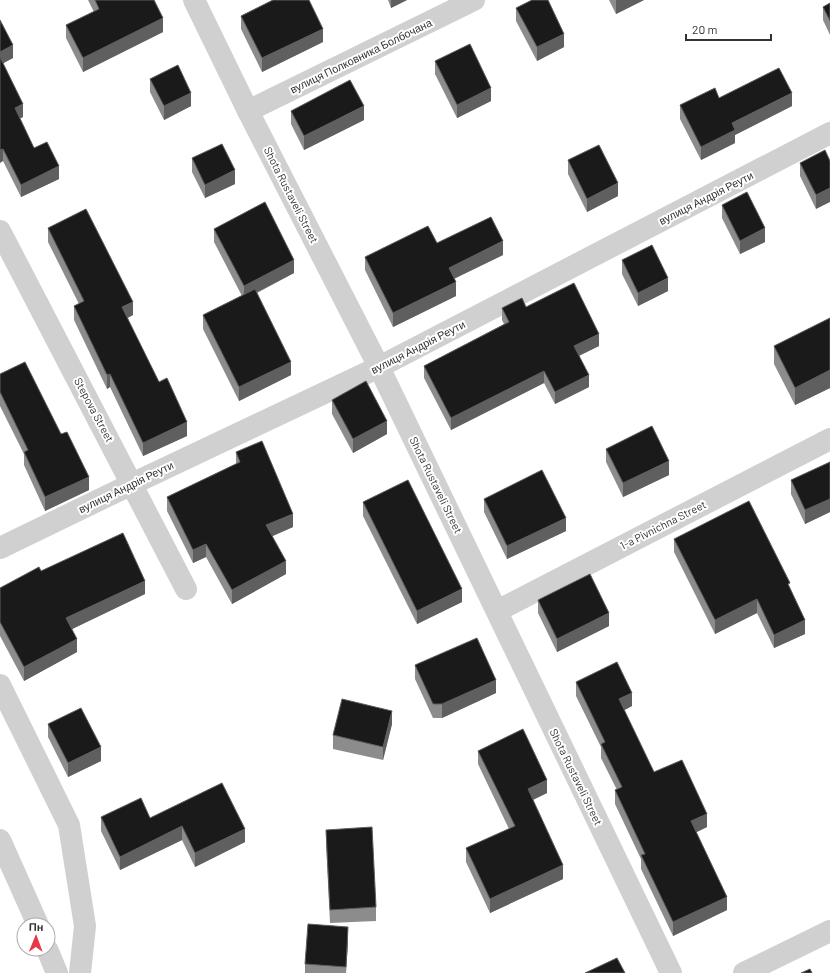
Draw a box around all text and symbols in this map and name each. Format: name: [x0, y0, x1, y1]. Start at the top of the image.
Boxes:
street label: вулиця Полковника Болбочана: [288, 15, 435, 96]
scale bar: [686, 16, 771, 42]
text: 20 m: [692, 22, 718, 36]
street label: Shota Rustaveli Street: [262, 145, 321, 245]
street label: вулиця Андрія Реути: [657, 168, 755, 227]
street label: вулиця Андрія Реути: [369, 317, 467, 376]
street label: Stepova Street: [72, 375, 117, 444]
street label: Shota Rustaveli Street: [407, 434, 466, 535]
street label: вулиця Андрія Реути: [76, 458, 175, 515]
street label: 1-a Pivnichna Street: [618, 497, 708, 552]
street label: Shota Rustaveli Street: [547, 726, 606, 827]
north arrow: [16, 917, 56, 957]
text: Пн: [29, 920, 44, 933]

